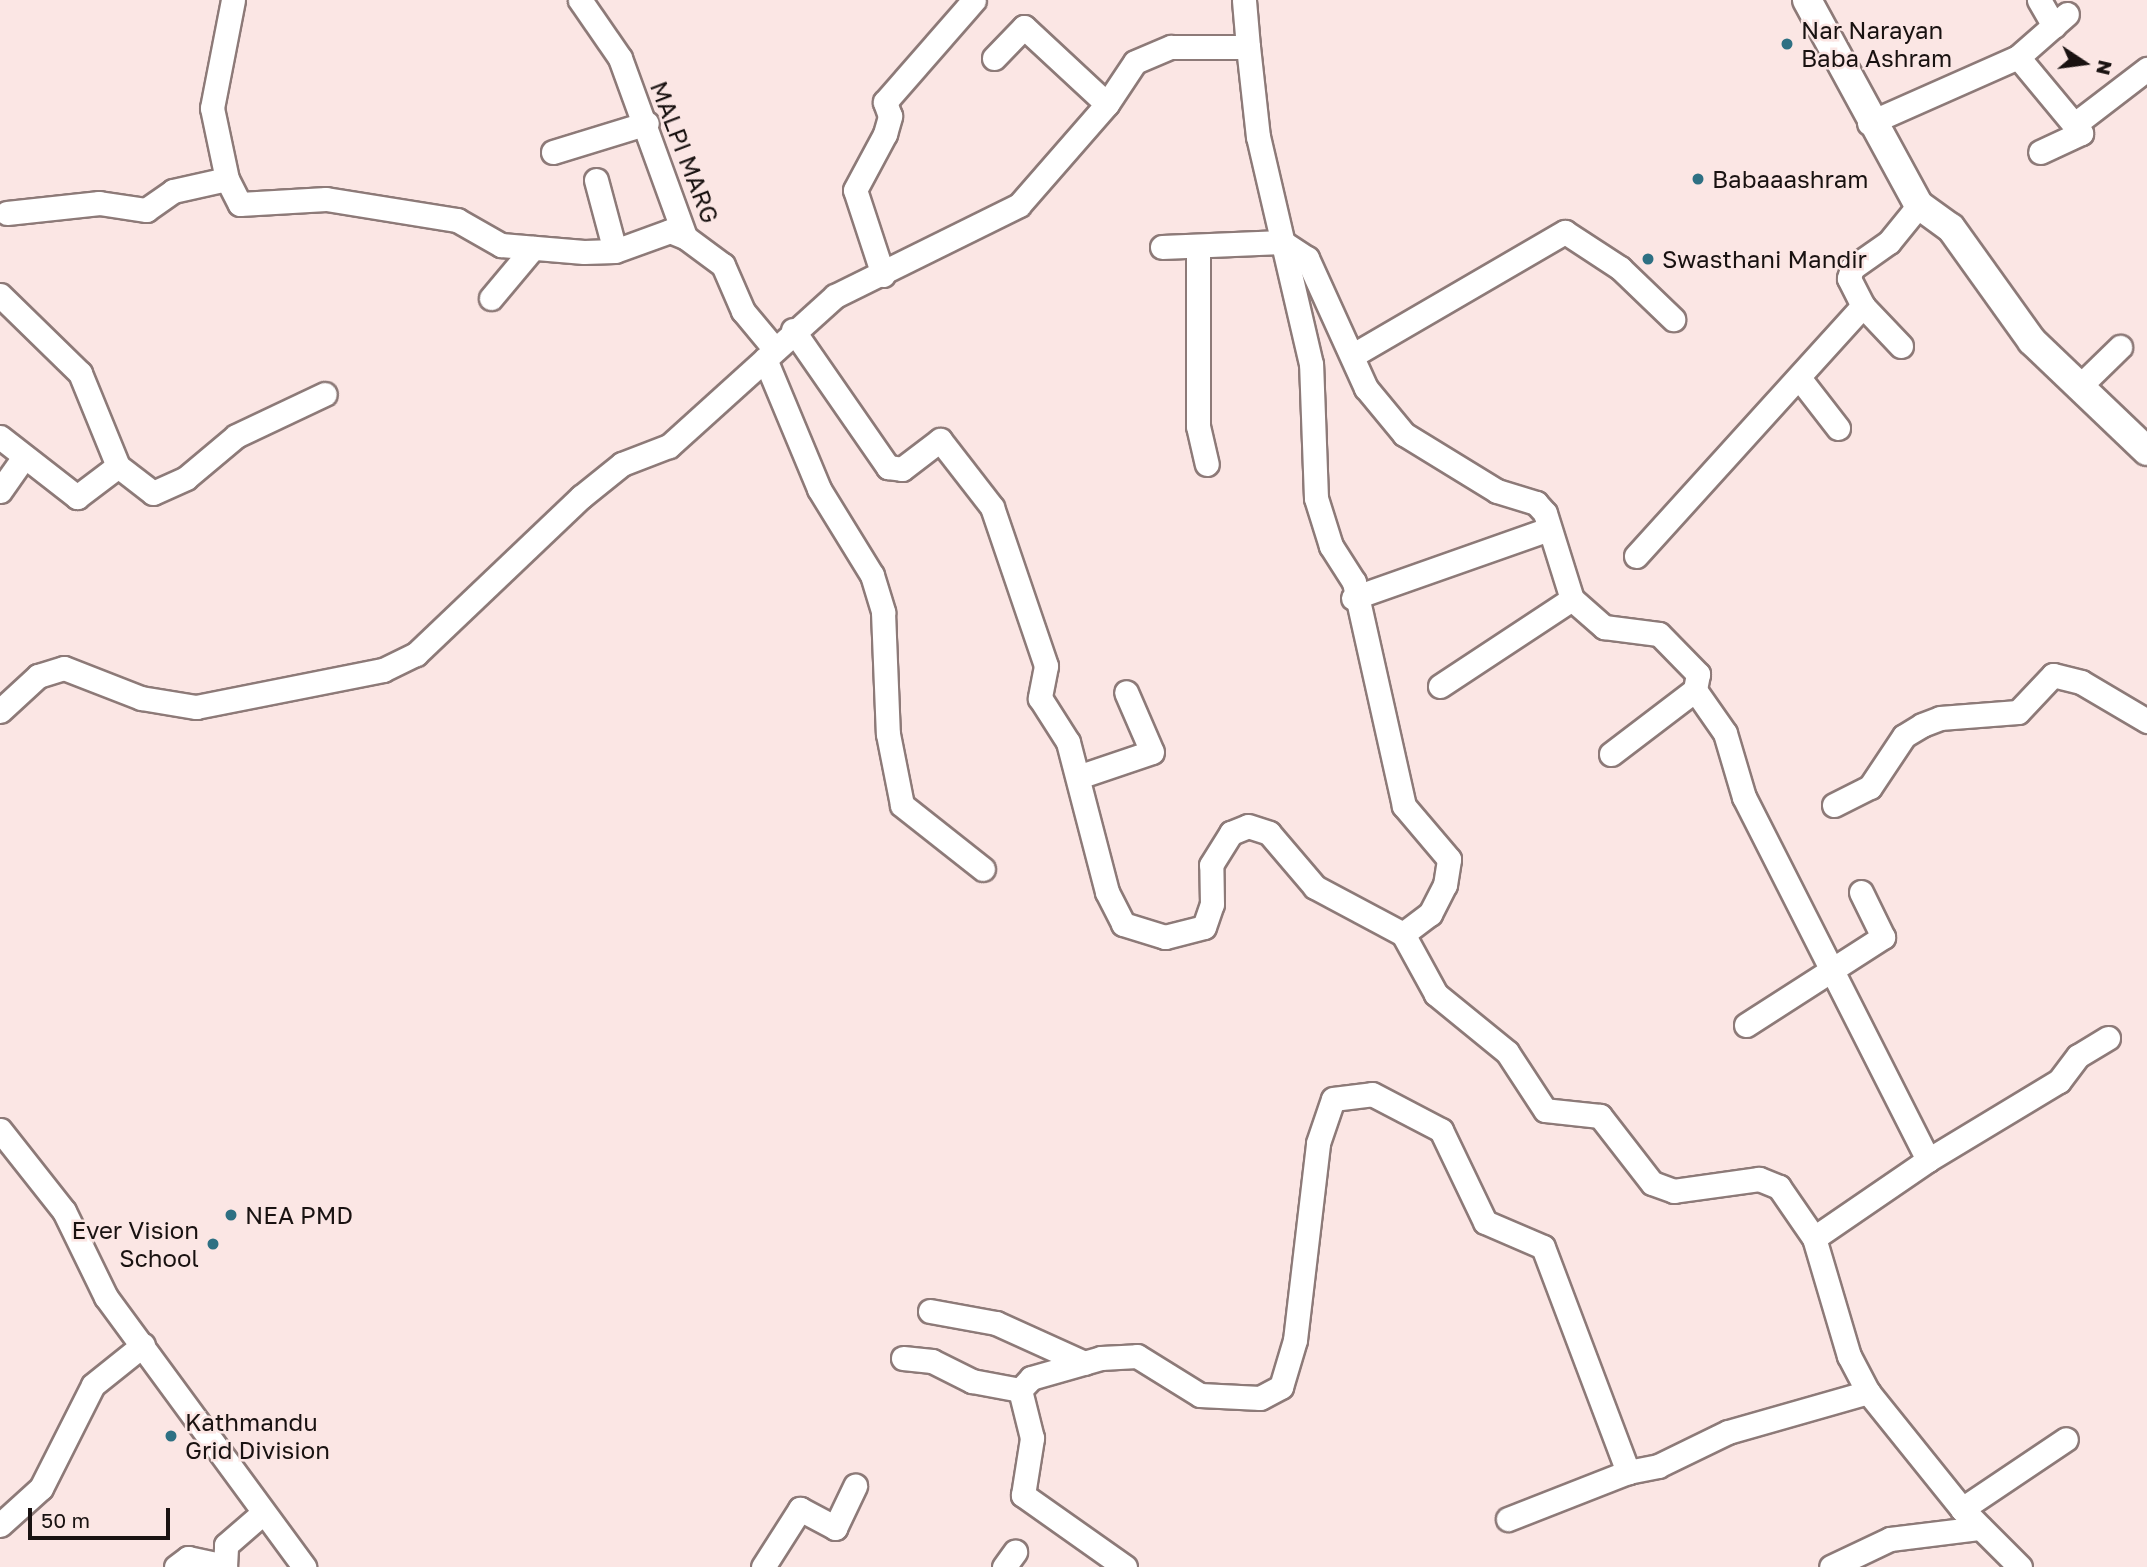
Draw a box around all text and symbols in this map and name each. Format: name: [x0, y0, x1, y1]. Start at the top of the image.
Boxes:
place label: Nar Narayan Baba Ashram: [1801, 16, 1952, 72]
north arrow: [2049, 28, 2119, 98]
marker: Nar Narayan Baba Ashram: [1779, 36, 1795, 52]
text: N: [2092, 58, 2118, 77]
street label: MALPI MARG: [645, 77, 725, 227]
place label: Babaaashram: [1712, 165, 1868, 193]
marker: Babaaashram: [1690, 171, 1706, 187]
place label: Swasthani Mandir: [1662, 245, 1867, 273]
marker: Swasthani Mandir: [1640, 251, 1656, 267]
place label: NEA PMD: [245, 1201, 353, 1229]
marker: NEA PMD: [223, 1207, 239, 1223]
place label: Ever Vision School: [72, 1216, 199, 1272]
marker: Ever Vision School: [205, 1236, 221, 1252]
place label: Kathmandu Grid Division: [185, 1408, 330, 1464]
marker: Kathmandu Grid Division: [163, 1428, 179, 1444]
scale bar: [32, 1494, 173, 1538]
text: 50 m: [41, 1507, 90, 1533]

